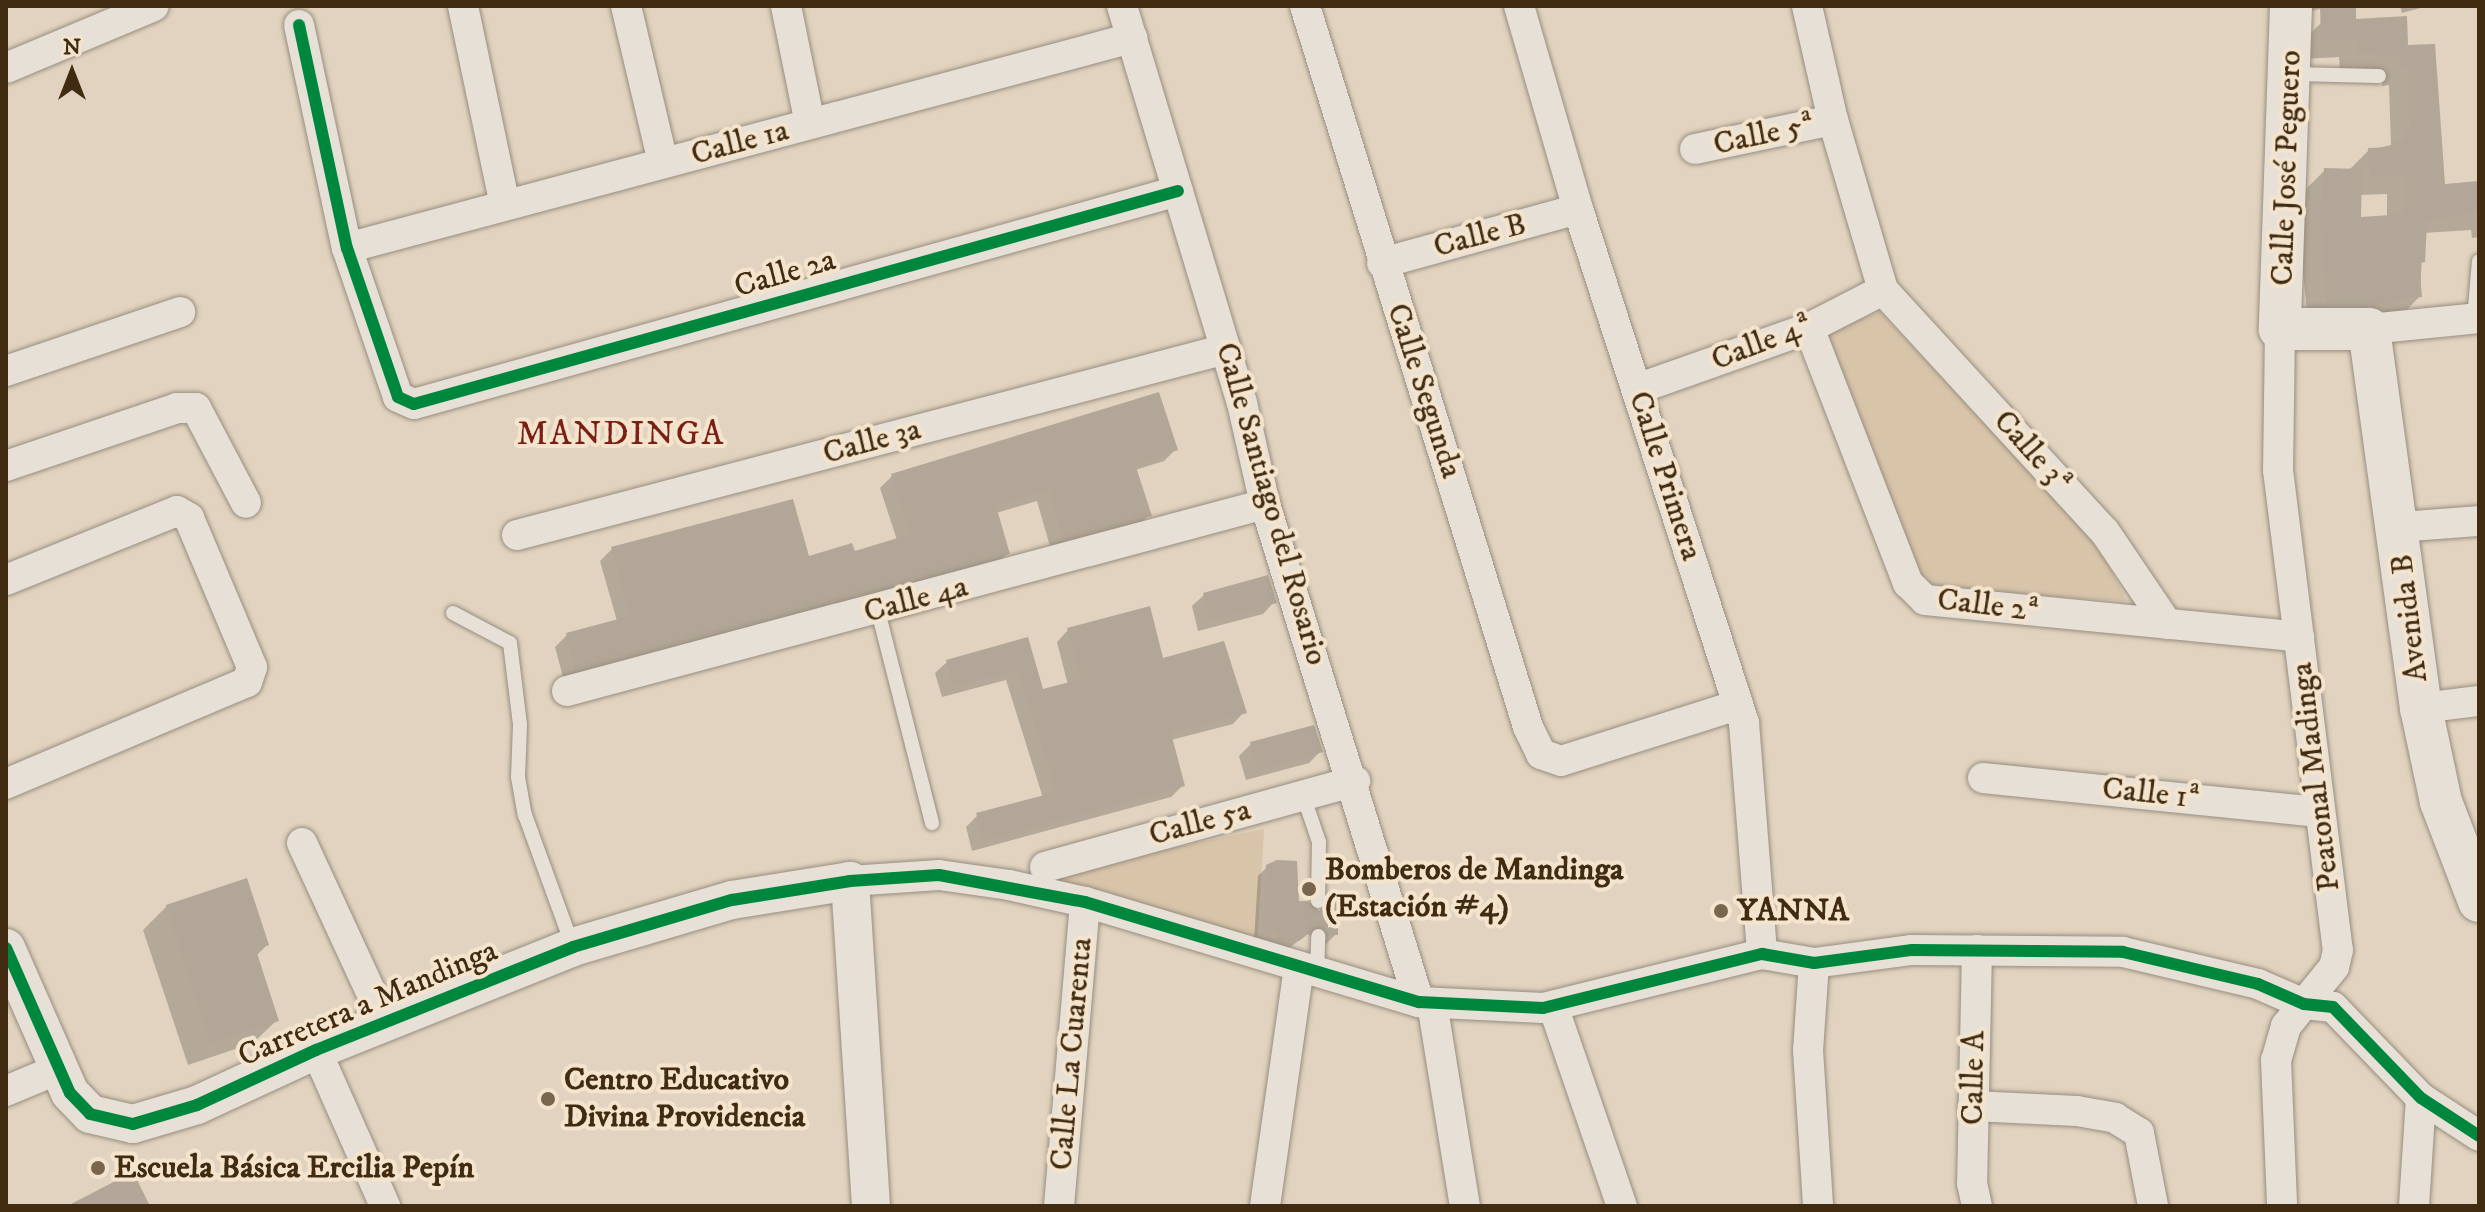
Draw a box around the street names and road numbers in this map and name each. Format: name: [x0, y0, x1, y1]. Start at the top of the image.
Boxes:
street label: Calle José Peguero: [2264, 50, 2310, 286]
street label: Calle 5ª: [1710, 106, 1818, 164]
street label: Calle 1a: [687, 112, 793, 174]
street label: Calle B: [1429, 205, 1531, 267]
street label: Calle 2a: [730, 241, 840, 307]
street label: Calle Segunda: [1378, 299, 1470, 483]
street label: Calle 4ª: [1706, 306, 1818, 380]
street label: Calle Santiago del Rosario: [1207, 338, 1335, 670]
street label: Calle Primera: [1620, 387, 1710, 565]
street label: Calle 3ª: [1985, 403, 2079, 501]
street label: Calle 3a: [819, 411, 925, 473]
street label: Avenida B: [2383, 552, 2437, 684]
street label: Calle 4a: [860, 568, 972, 632]
street label: Calle 2ª: [1935, 581, 2041, 631]
street label: Peatonal Madinga: [2283, 660, 2349, 894]
street label: Calle 1ª: [2100, 770, 2202, 818]
street label: Calle 5a: [1145, 791, 1255, 855]
street label: Carretera a Mandinga: [233, 932, 503, 1076]
street label: Calle La Cuarenta: [1043, 936, 1101, 1172]
street label: Calle A: [1954, 1030, 1994, 1126]

